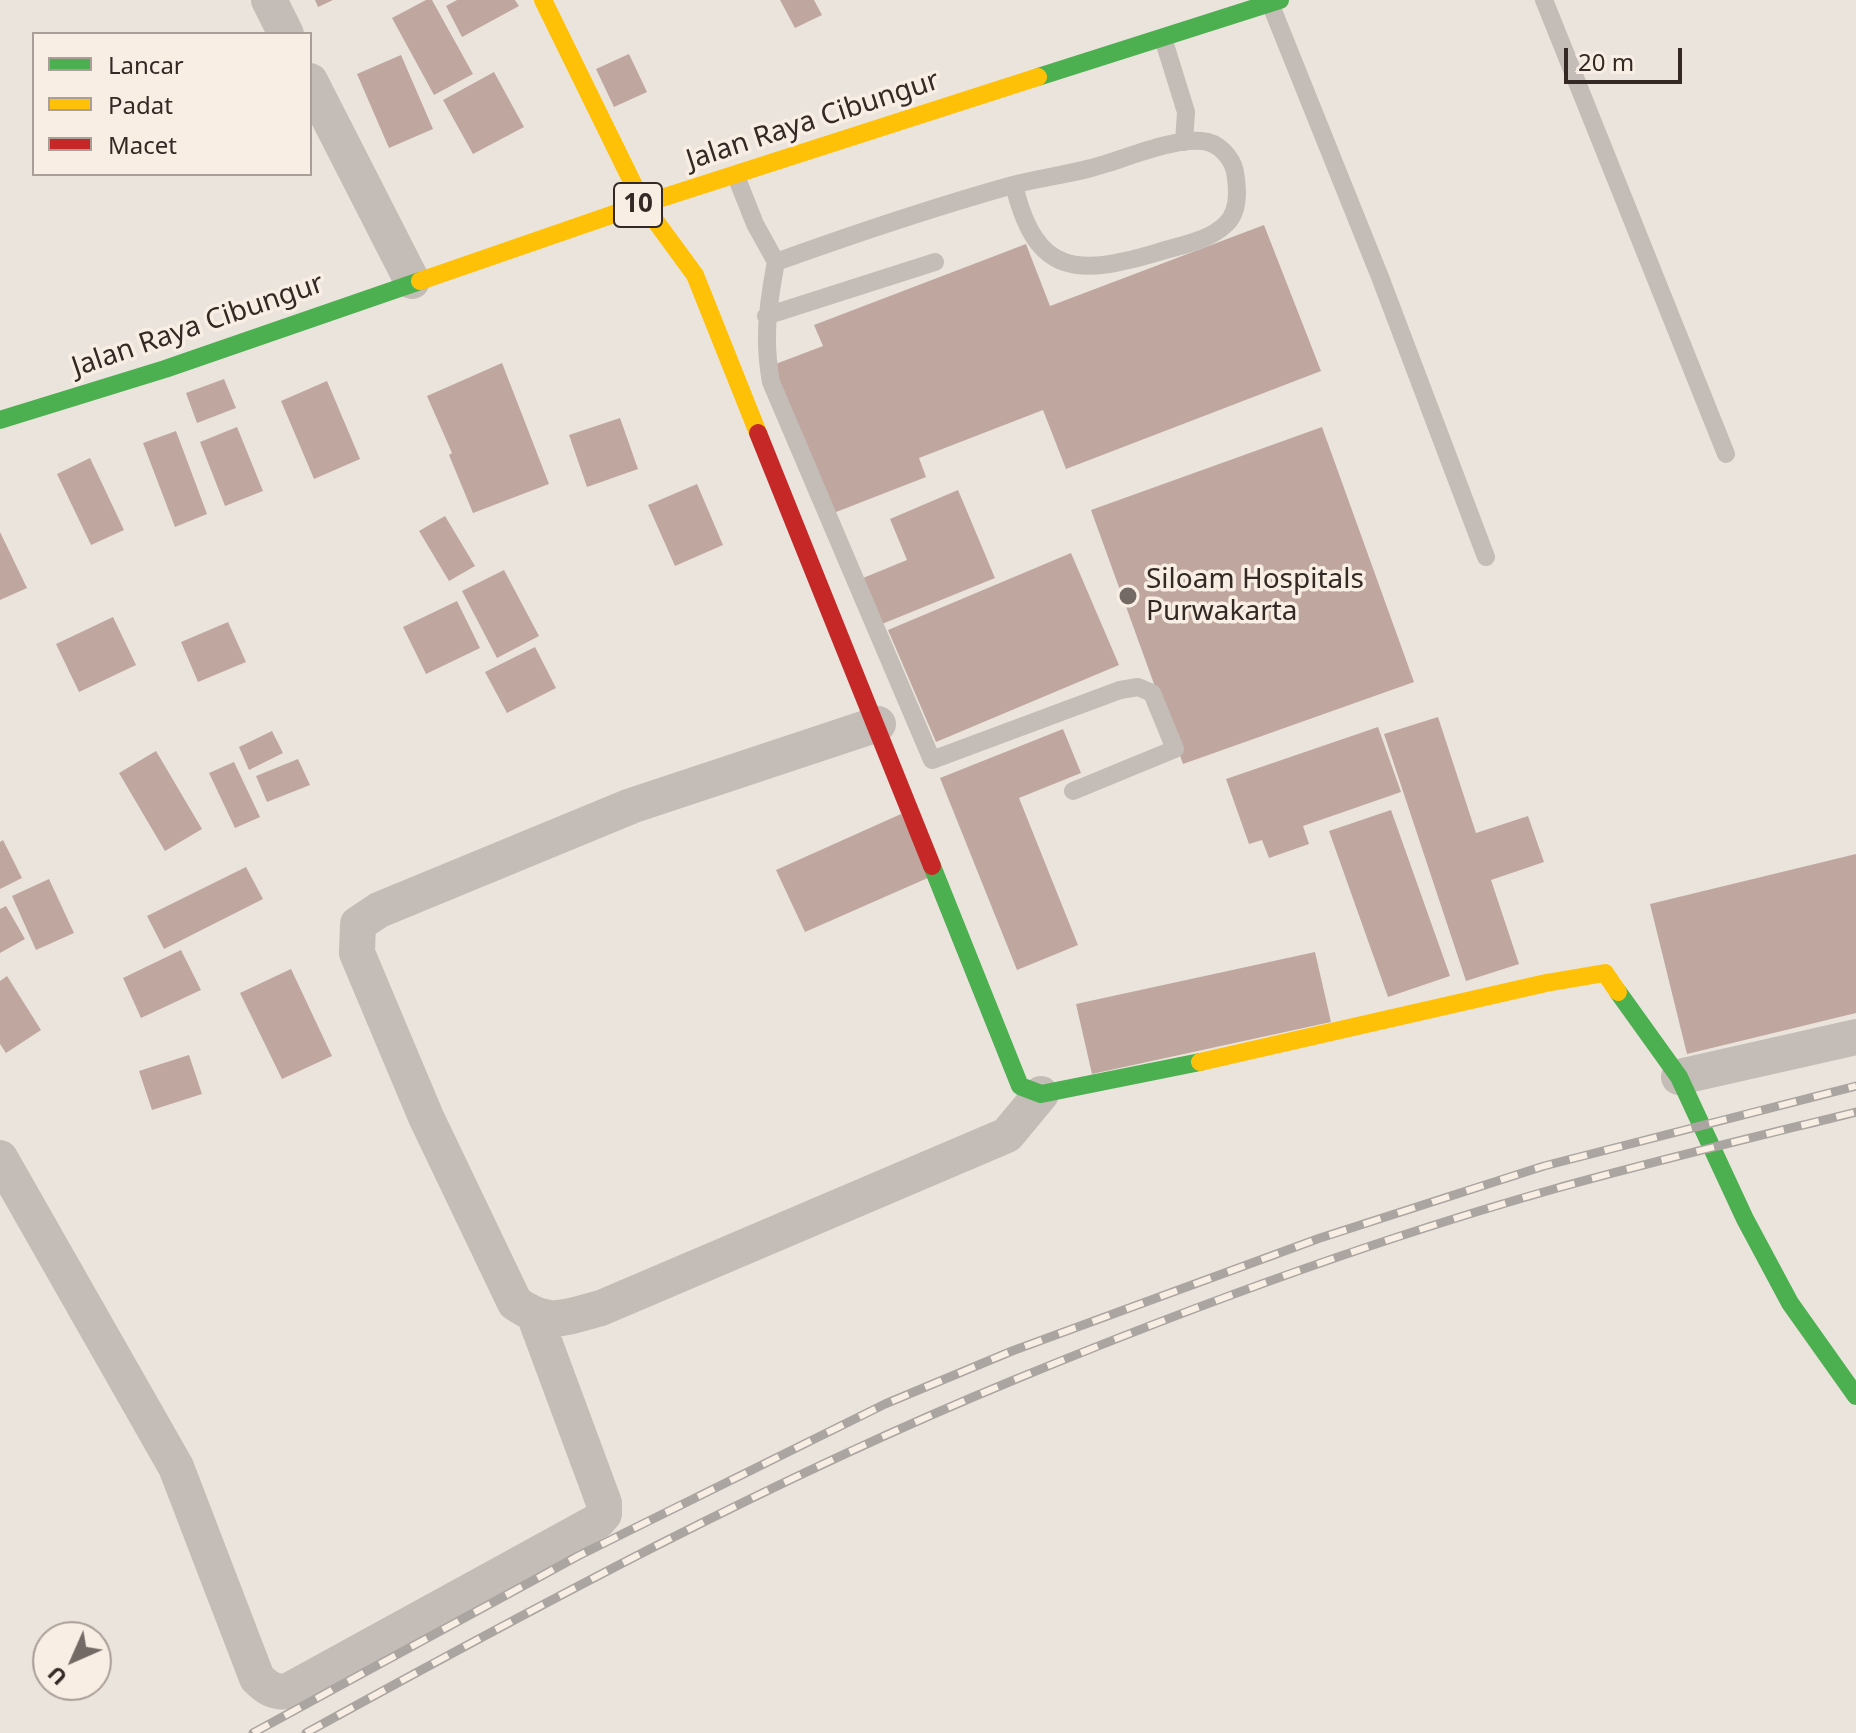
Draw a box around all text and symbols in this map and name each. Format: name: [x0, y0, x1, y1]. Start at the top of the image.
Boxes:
legend: [32, 32, 312, 176]
scale bar: [1568, 32, 1686, 82]
text: 20 m: [1578, 45, 1634, 78]
text: Lancar: [108, 48, 184, 81]
street label: Jalan Raya Cibungur: [682, 64, 944, 178]
text: Padat: [108, 88, 173, 121]
text: Macet: [108, 128, 177, 161]
road number: 10: [614, 183, 662, 227]
street label: Jalan Raya Cibungur: [68, 267, 328, 385]
place label: Siloam Hospitals Purwakarta: [1146, 563, 1364, 629]
marker: Siloam Hospitals Purwakarta: [1117, 585, 1139, 607]
north arrow: [32, 1621, 112, 1701]
text: U: [40, 1660, 73, 1693]

